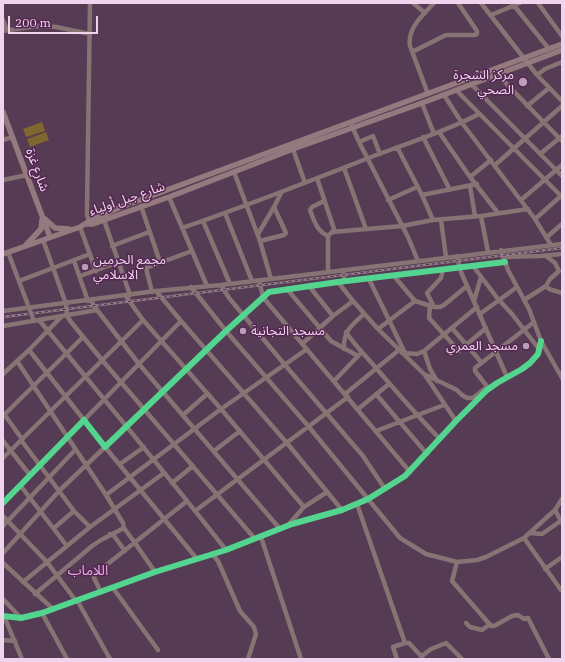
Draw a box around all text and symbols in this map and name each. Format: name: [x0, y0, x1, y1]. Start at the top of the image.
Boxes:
scale bar: [10, 8, 100, 34]
text: 200 m: [15, 15, 51, 30]
place label: مركز الشجرة الصحي: [453, 67, 514, 98]
marker: مركز الشجرة الصحي: [517, 76, 529, 88]
street label: شارع غزة: [22, 146, 52, 194]
street label: شارع جبل أولياء: [87, 179, 167, 219]
place label: مجمع الحرمين الاسلامي: [93, 252, 166, 283]
marker: مجمع الحرمين الاسلامي: [80, 262, 90, 272]
place label: مسجد التجانية: [251, 323, 325, 339]
marker: مسجد التجانية: [238, 326, 248, 336]
place label: مسجد العمري: [446, 338, 518, 354]
marker: مسجد العمري: [521, 341, 531, 351]
district label: اللاماب: [68, 563, 108, 579]

